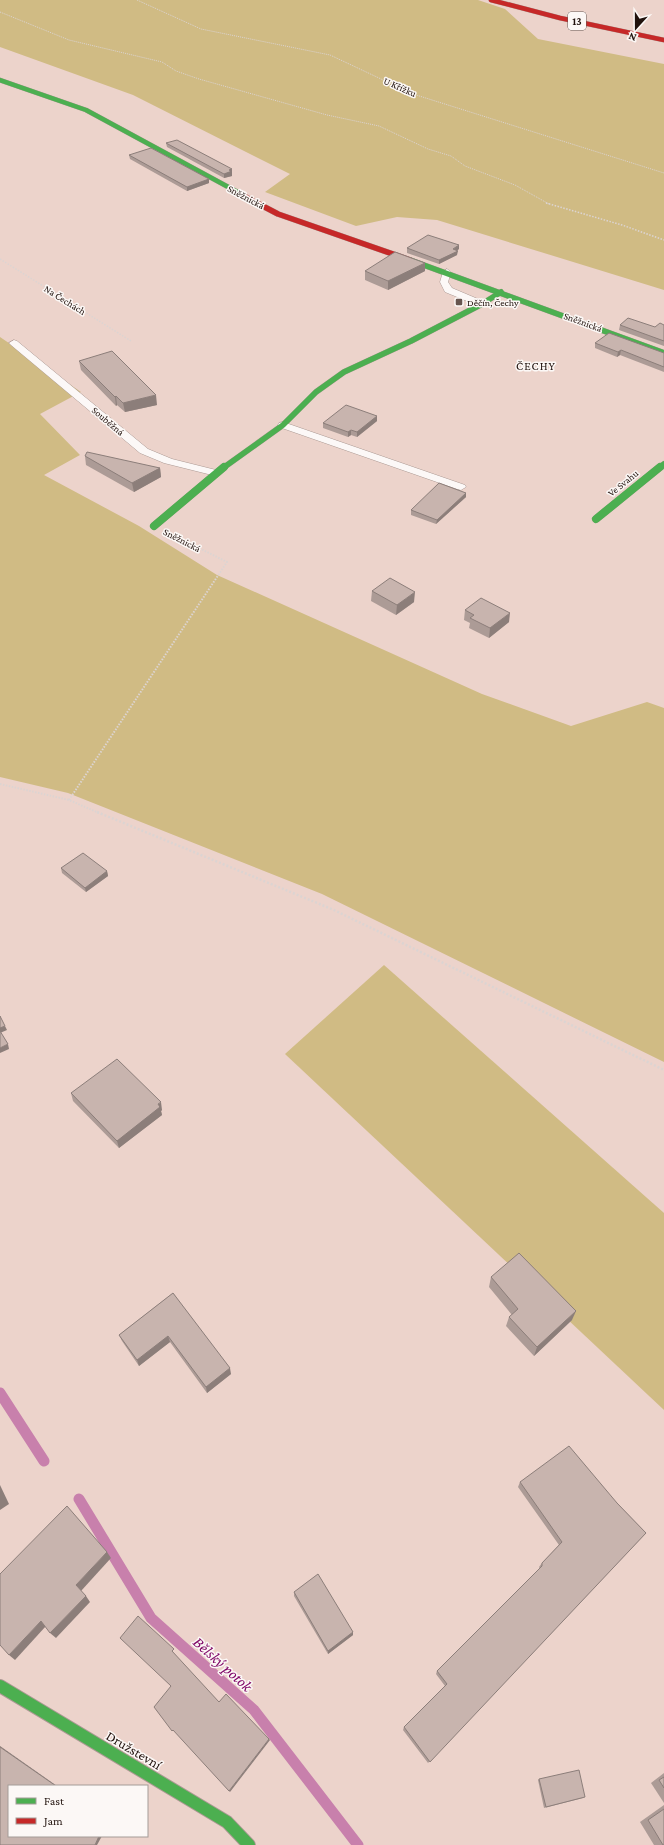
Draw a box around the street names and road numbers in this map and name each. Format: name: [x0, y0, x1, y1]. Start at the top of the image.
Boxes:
road number: 13: [568, 12, 586, 30]
street label: U Křížku: [382, 75, 419, 99]
street label: Sněžnická: [226, 183, 267, 211]
street label: Na Čechách: [42, 283, 88, 317]
street label: Sněžnická: [562, 310, 604, 334]
street label: Souběžná: [90, 404, 127, 438]
street label: Ve Svahu: [606, 467, 641, 499]
street label: Sněžnická: [162, 526, 203, 554]
street label: Družstevní: [104, 1727, 165, 1773]

